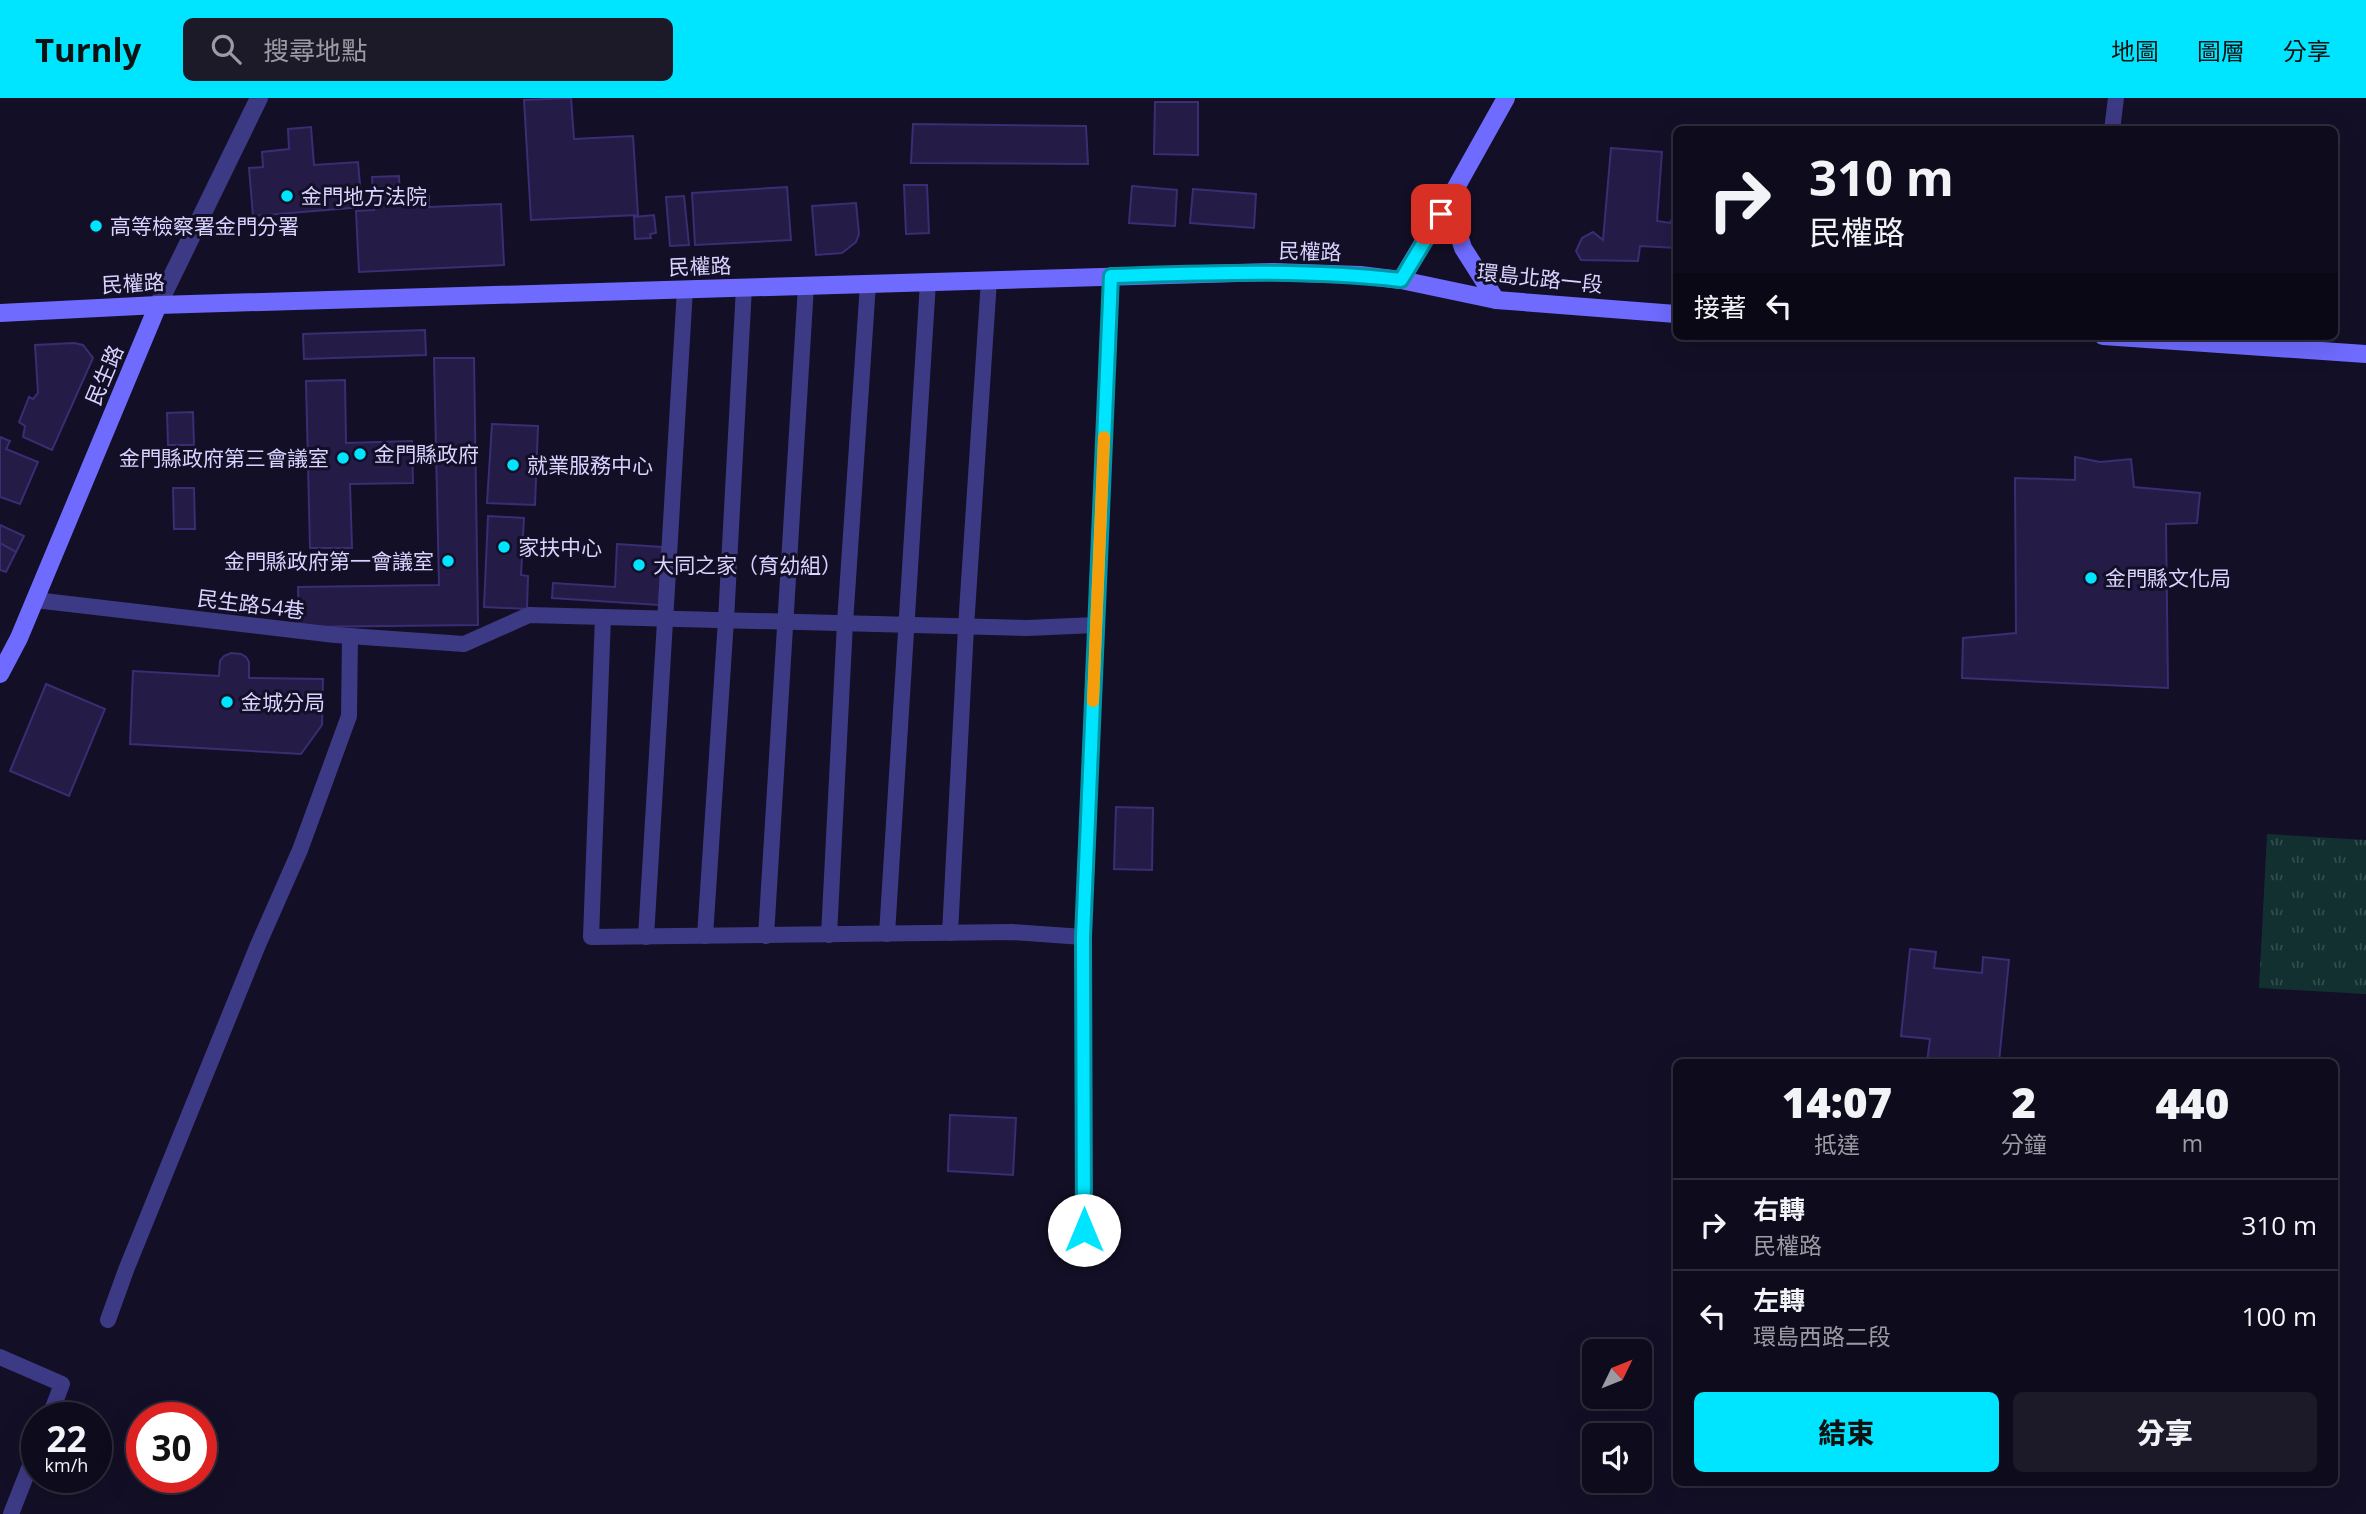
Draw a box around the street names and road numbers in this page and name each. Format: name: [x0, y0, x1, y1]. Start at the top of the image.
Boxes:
street label: 民權路: [1278, 236, 1342, 266]
street label: 民權路: [668, 251, 732, 281]
street label: 環島北路一段: [1476, 257, 1604, 299]
street label: 民權路: [101, 267, 165, 299]
street label: 民生路: [79, 341, 129, 409]
street label: 民生路54巷: [196, 584, 306, 624]

